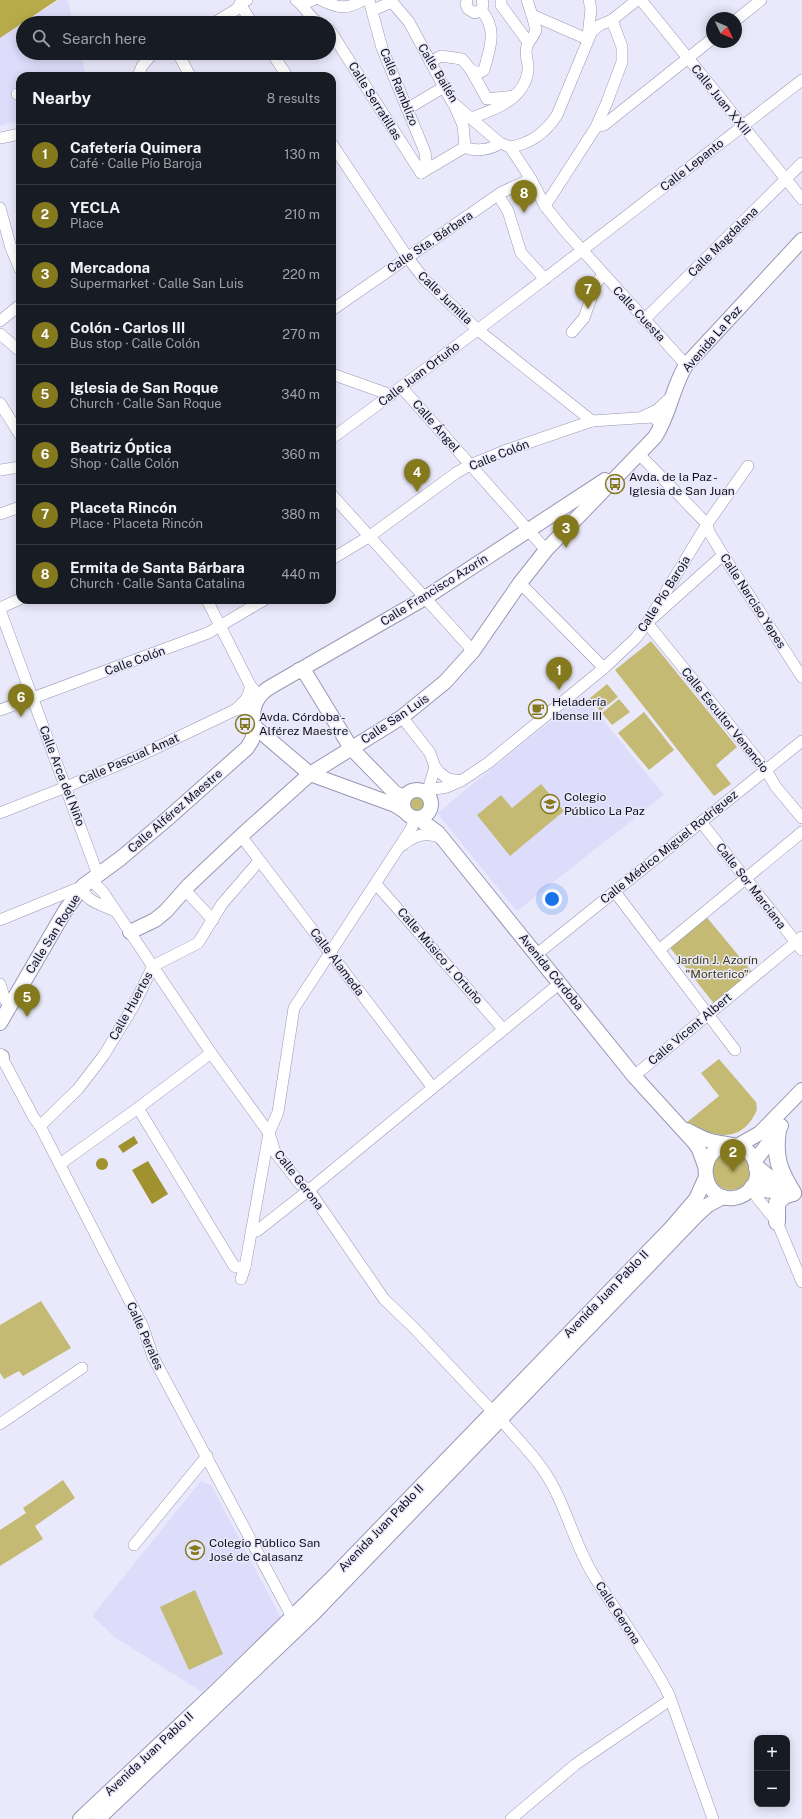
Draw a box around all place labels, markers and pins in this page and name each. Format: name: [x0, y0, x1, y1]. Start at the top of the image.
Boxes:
pin: 8: [511, 180, 537, 213]
pin: 7: [575, 276, 601, 309]
pin: 4: [404, 459, 430, 492]
place label: Avda. de la Paz - Iglesia de San Juan: [629, 470, 735, 498]
bus stop icon: Avda. de la Paz - Iglesia de San Juan: [604, 473, 626, 495]
pin: 3: [553, 515, 579, 548]
pin: 1: [546, 657, 572, 690]
pin: 6: [8, 684, 34, 717]
place label: Heladería Ibense III: [552, 695, 606, 723]
cafe icon: Heladería Ibense III: [527, 698, 549, 720]
place label: Avda. Córdoba - Alférez Maestre: [259, 710, 348, 738]
bus stop icon: Avda. Córdoba - Alférez Maestre: [234, 713, 256, 735]
place label: Colegio Público La Paz: [564, 790, 645, 818]
school or university icon: Colegio Público La Paz: [539, 793, 561, 815]
pin: 5: [14, 984, 40, 1017]
pin: 2: [720, 1139, 746, 1172]
place label: Colegio Público San José de Calasanz: [209, 1536, 320, 1564]
school or university icon: Colegio Público San José de Calasanz: [184, 1539, 206, 1561]

